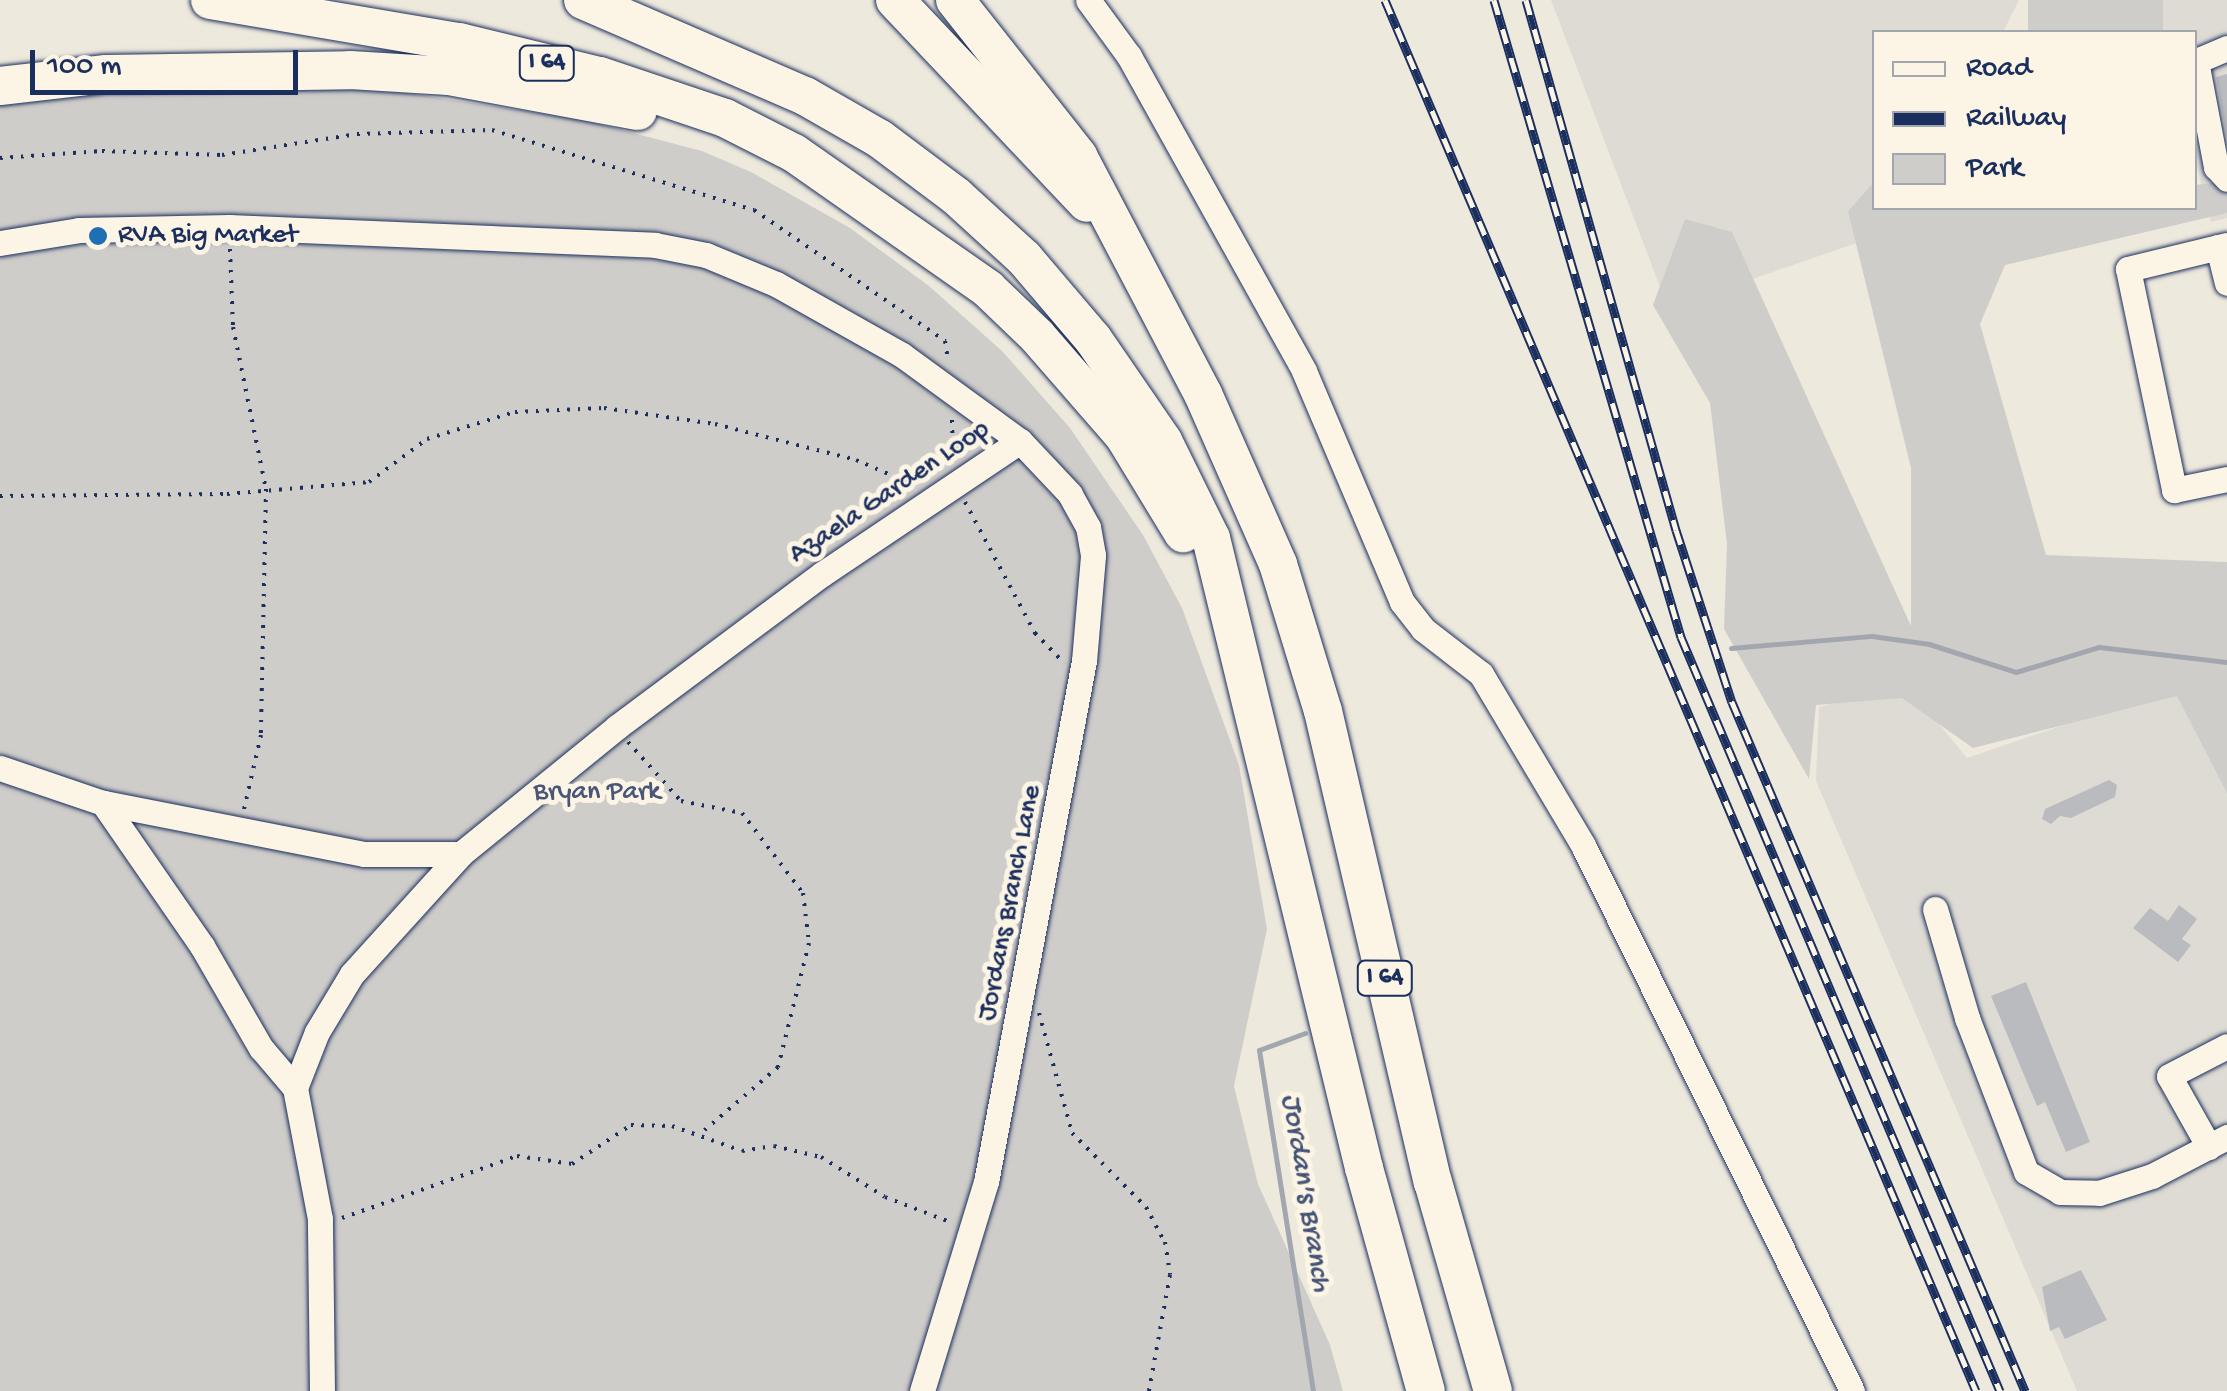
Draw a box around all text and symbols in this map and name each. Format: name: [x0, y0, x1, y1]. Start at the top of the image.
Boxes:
scale bar: [35, 30, 302, 92]
legend: [1872, 30, 2197, 210]
road number: I 64: [517, 43, 577, 83]
text: 100 m: [47, 50, 122, 85]
text: Road: [1966, 52, 2032, 87]
text: Railway: [1966, 102, 2066, 137]
text: Park: [1966, 152, 2023, 187]
place label: RVA Big Market: [118, 219, 298, 253]
marker: RVA Big Market: [87, 225, 109, 247]
street label: Azaela Garden Loop: [784, 414, 996, 572]
park label: Bryan Park: [534, 776, 660, 810]
street label: Jordans Branch Lane: [972, 782, 1050, 1024]
road number: I 64: [1355, 958, 1415, 998]
water label: Jordan's Branch: [1271, 1092, 1337, 1294]

